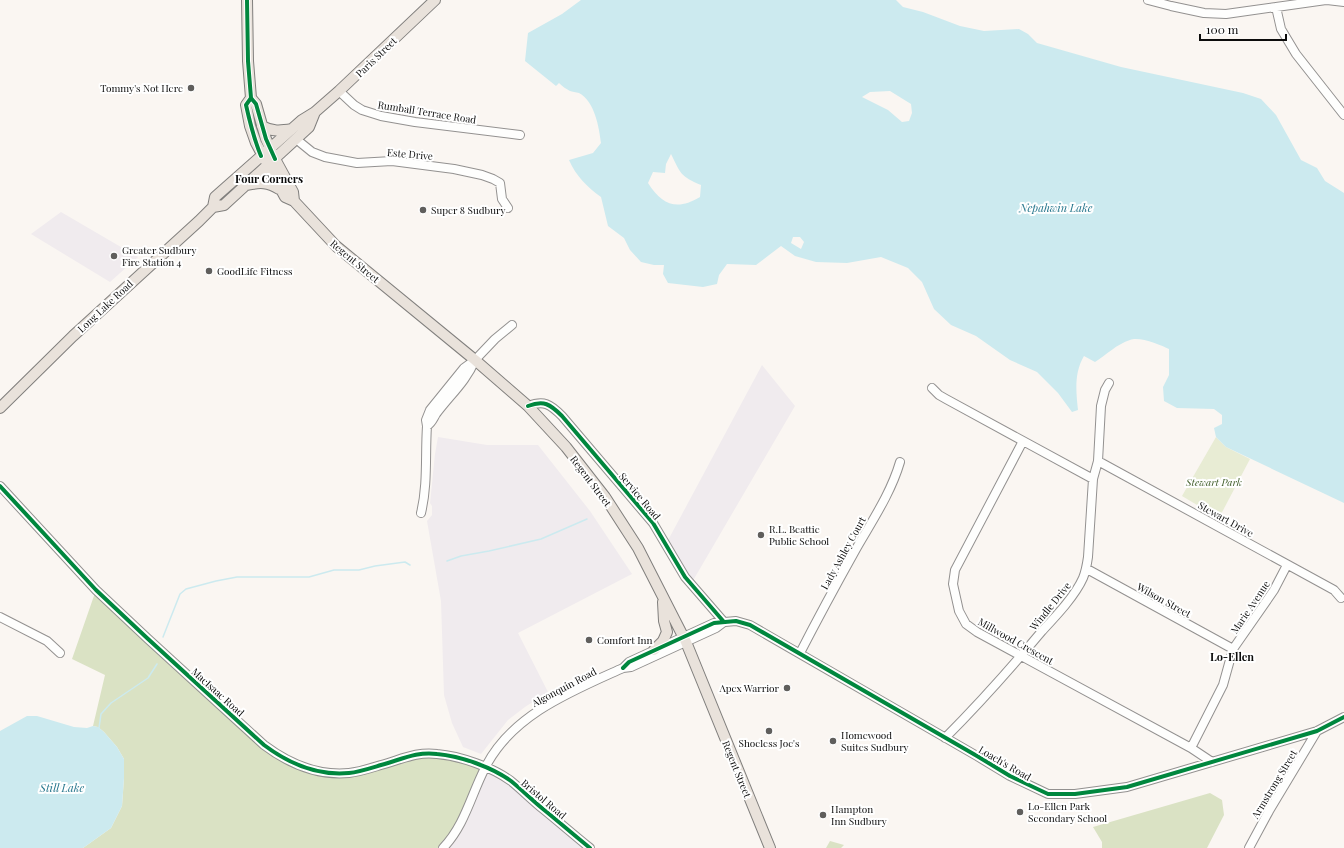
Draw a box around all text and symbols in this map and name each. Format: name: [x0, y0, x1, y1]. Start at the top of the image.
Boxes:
scale bar: [1200, 16, 1286, 42]
text: 100 m: [1206, 21, 1239, 37]
street label: Paris Street: [352, 34, 400, 80]
place label: Tommy's Not Here: [100, 81, 183, 95]
marker: Tommy's Not Here: [186, 83, 196, 93]
street label: Rumball Terrace Road: [377, 97, 477, 127]
street label: Este Drive: [386, 145, 434, 163]
district label: Four Corners: [235, 171, 303, 186]
water label: Nepahwin Lake: [1019, 200, 1093, 215]
place label: Super 8 Sudbury: [431, 203, 505, 217]
marker: Super 8 Sudbury: [418, 205, 428, 215]
street label: Regent Street: [327, 236, 383, 286]
place label: Greater Sudbury Fire Station 4: [122, 243, 197, 269]
marker: Greater Sudbury Fire Station 4: [109, 251, 119, 261]
place label: GoodLife Fitness: [217, 264, 292, 278]
marker: GoodLife Fitness: [204, 266, 214, 276]
street label: Long Lake Road: [74, 276, 136, 335]
street label: Regent Street: [567, 453, 615, 510]
street label: Service Road: [616, 469, 664, 523]
park label: Stewart Park: [1185, 475, 1242, 489]
street label: Stewart Drive: [1196, 498, 1256, 540]
street label: Lady Ashley Court: [817, 514, 869, 592]
place label: R.L. Beattie Public School: [769, 522, 829, 548]
marker: R.L. Beattie Public School: [756, 530, 766, 540]
street label: Marie Avenue: [1227, 578, 1273, 636]
street label: Windle Drive: [1026, 579, 1074, 634]
street label: Wilson Street: [1134, 579, 1194, 621]
street label: Millwood Crescent: [976, 614, 1057, 668]
place label: Comfort Inn: [597, 633, 653, 647]
marker: Comfort Inn: [584, 635, 594, 645]
district label: Lo-Ellen: [1210, 649, 1254, 664]
street label: Algonquin Road: [528, 664, 599, 710]
street label: MacIsaac Road: [189, 665, 247, 720]
place label: Apex Warrior: [718, 681, 780, 695]
marker: Apex Warrior: [782, 683, 792, 693]
marker: Shoeless Joe's: [764, 726, 774, 736]
place label: Homewood Suites Sudbury: [841, 728, 909, 754]
place label: Shoeless Joe's: [739, 736, 799, 750]
marker: Homewood Suites Sudbury: [828, 736, 838, 746]
street label: Regent Street: [719, 738, 755, 800]
street label: Loach's Road: [976, 742, 1034, 784]
street label: Armstrong Street: [1247, 747, 1300, 822]
street label: Bristol Road: [518, 776, 570, 822]
water label: Still Lake: [39, 780, 84, 795]
place label: Lo-Ellen Park Secondary School: [1028, 799, 1107, 825]
place label: Hampton Inn Sudbury: [831, 802, 887, 828]
marker: Lo-Ellen Park Secondary School: [1015, 807, 1025, 817]
marker: Hampton Inn Sudbury: [818, 810, 828, 820]

